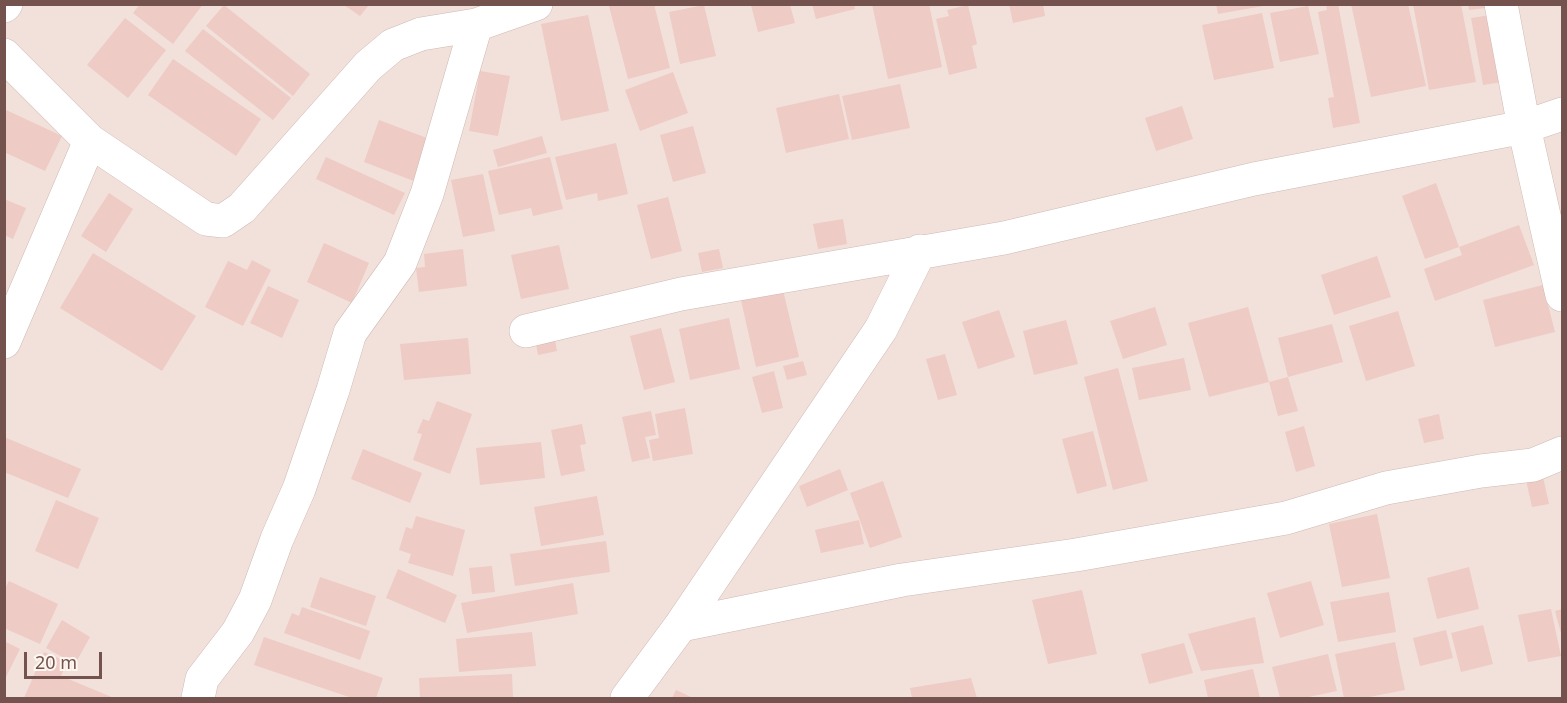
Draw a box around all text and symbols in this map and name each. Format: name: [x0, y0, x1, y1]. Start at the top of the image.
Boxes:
scale bar: [27, 640, 105, 678]
text: 20 m: [35, 650, 77, 674]

